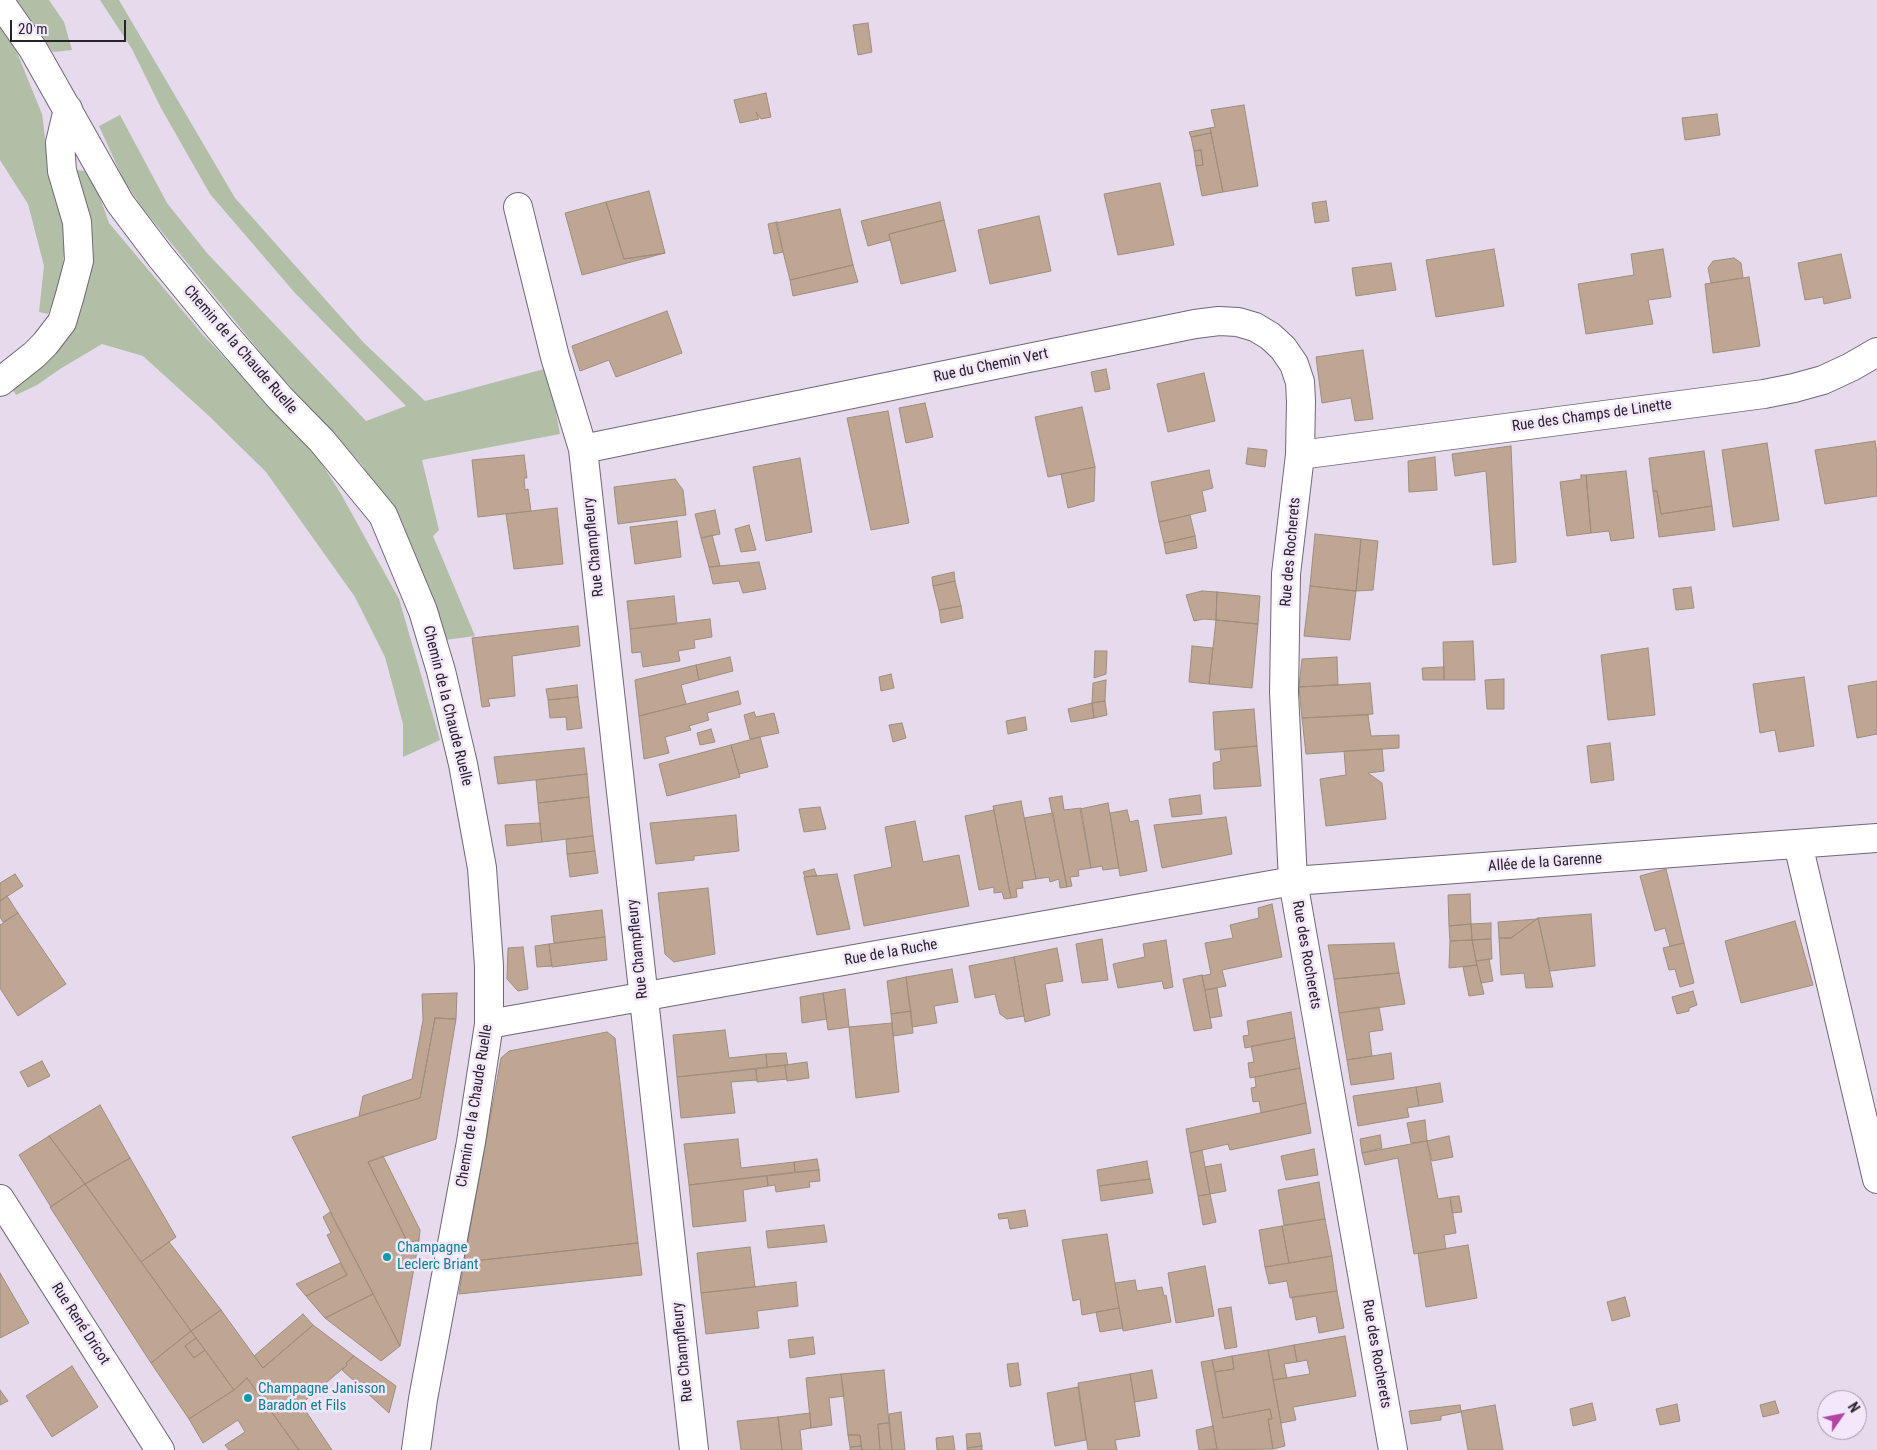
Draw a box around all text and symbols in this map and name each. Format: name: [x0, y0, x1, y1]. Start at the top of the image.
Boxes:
scale bar: [12, 10, 129, 42]
text: 20 m: [18, 20, 48, 38]
street label: Chemin de la Chaude Ruelle: [179, 282, 301, 418]
street label: Rue du Chemin Vert: [932, 345, 1050, 387]
street label: Rue des Champs de Linette: [1511, 396, 1673, 436]
street label: Rue Champfleury: [580, 496, 608, 598]
street label: Rue des Rocherets: [1277, 496, 1305, 608]
street label: Chemin de la Chaude Ruelle: [418, 624, 476, 788]
street label: Allée de la Garenne: [1487, 850, 1603, 876]
street label: Rue Champfleury: [624, 898, 652, 1000]
street label: Rue des Rocherets: [1288, 899, 1324, 1011]
street label: Rue de la Ruche: [843, 936, 939, 970]
street label: Chemin de la Chaude Ruelle: [453, 1023, 497, 1189]
place label: Champagne Leclerc Briant: [397, 1239, 478, 1274]
marker: Champagne Leclerc Briant: [381, 1251, 393, 1263]
street label: Rue René Dricot: [47, 1280, 113, 1368]
street label: Rue des Rocherets: [1358, 1298, 1394, 1410]
street label: Rue Champfleury: [669, 1301, 697, 1403]
place label: Champagne Janisson Baradon et Fils: [258, 1380, 386, 1415]
north arrow: [1817, 1390, 1867, 1440]
marker: Champagne Janisson Baradon et Fils: [242, 1392, 254, 1404]
text: N: [1845, 1399, 1863, 1415]

